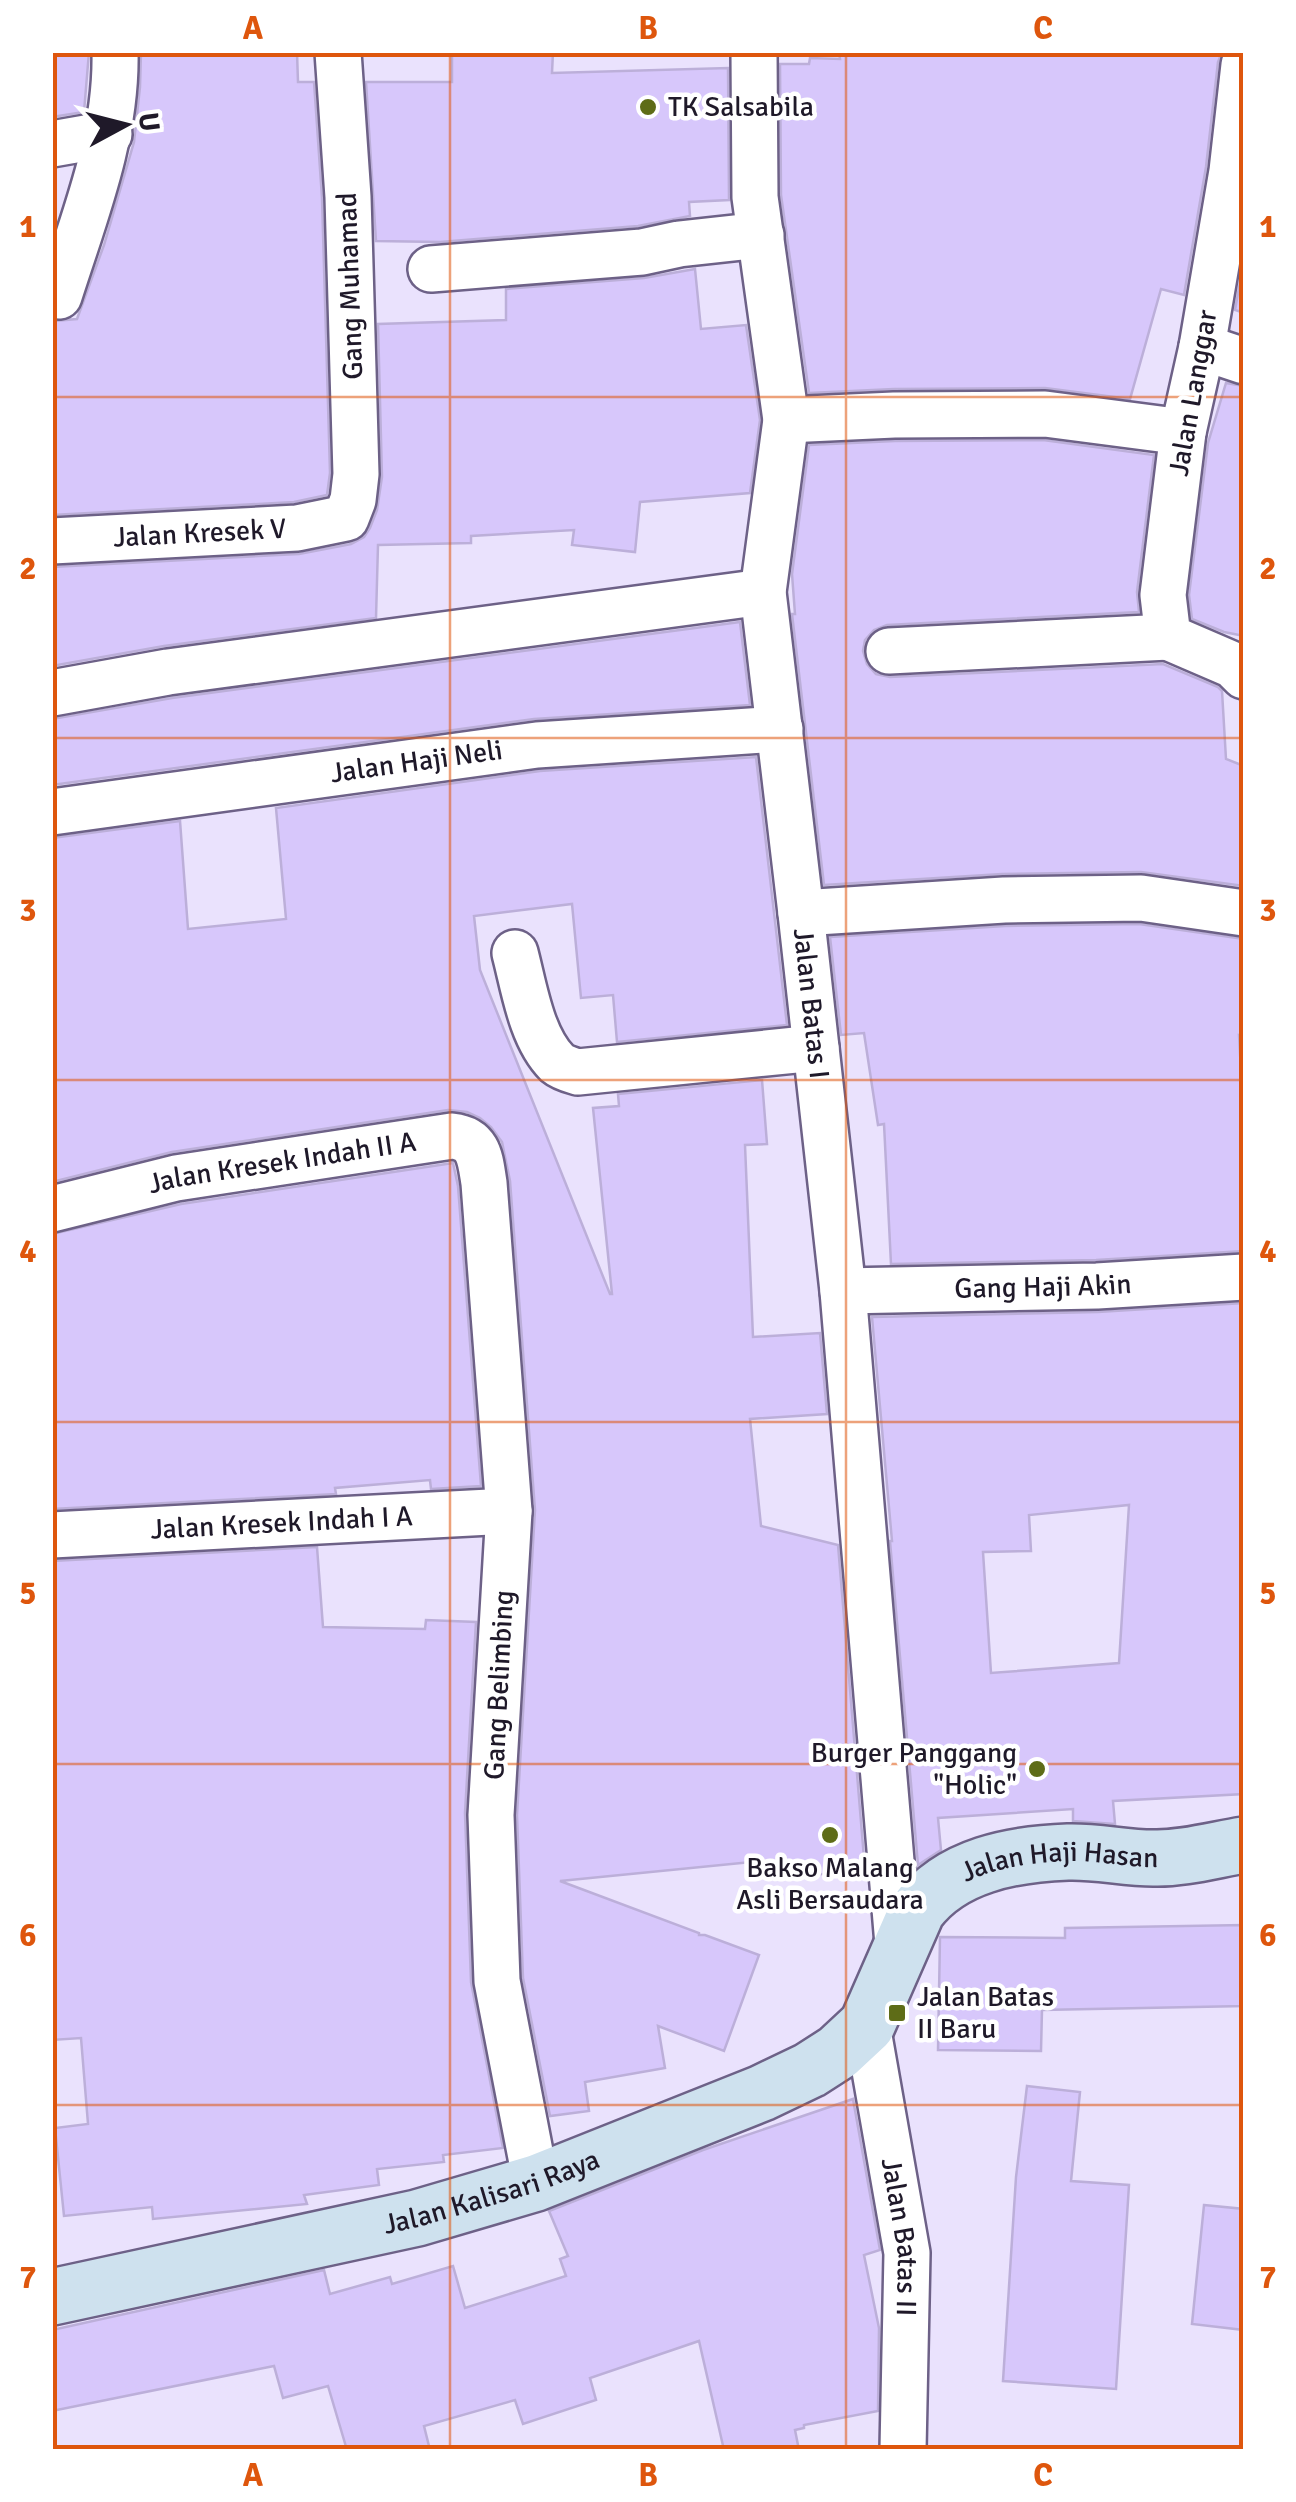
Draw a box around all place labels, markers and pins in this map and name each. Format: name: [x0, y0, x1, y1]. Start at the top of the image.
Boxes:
place label: TK Salsabila: [668, 90, 814, 124]
marker: TK Salsabila: [637, 96, 659, 118]
place label: Burger Panggang "Holic": [811, 1736, 1017, 1802]
marker: Burger Panggang "Holic": [1026, 1758, 1048, 1780]
marker: Bakso Malang Asli Bersaudara: [819, 1824, 841, 1846]
place label: Bakso Malang Asli Bersaudara: [736, 1851, 924, 1917]
place label: Jalan Batas II Baru: [917, 1980, 1054, 2046]
marker: Jalan Batas II Baru: [886, 2002, 908, 2024]

